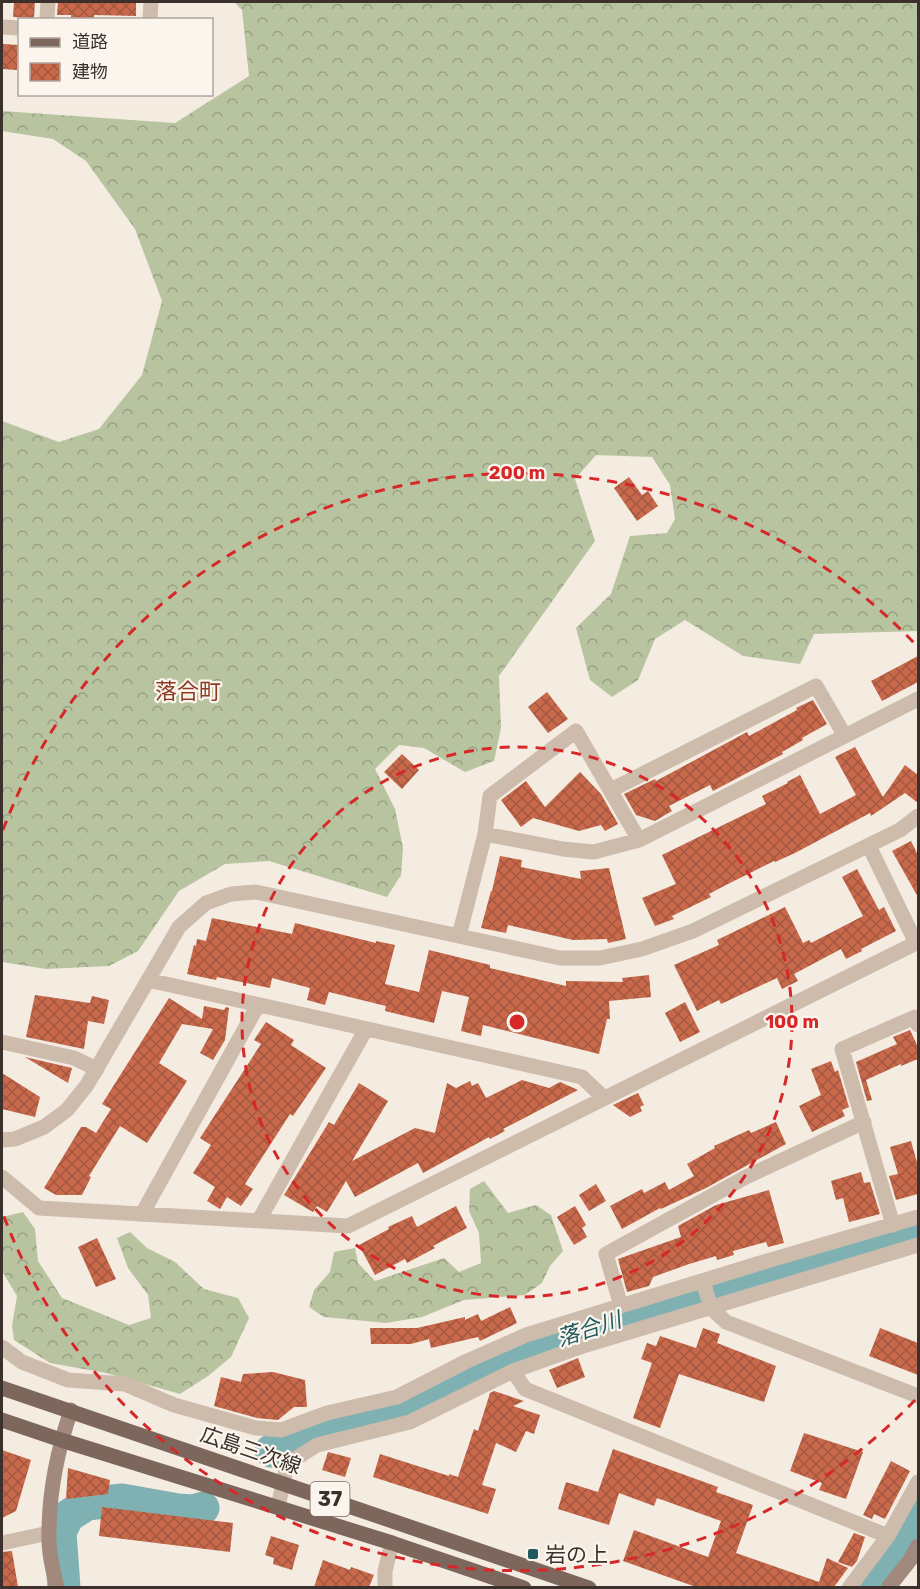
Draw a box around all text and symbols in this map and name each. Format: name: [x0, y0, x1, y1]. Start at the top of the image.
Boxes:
legend: [18, 18, 213, 96]
text: 道路: [72, 31, 108, 53]
text: 建物: [72, 61, 108, 83]
text: 200 m: [489, 462, 545, 484]
district label: 落合町: [155, 678, 221, 705]
text: 100 m: [765, 1011, 819, 1033]
centre of rings: [507, 1012, 527, 1032]
water label: 落合川: [553, 1305, 626, 1352]
street label: 広島三次線: [197, 1421, 305, 1479]
road number: 37: [310, 1482, 350, 1516]
place label: 岩の上: [545, 1542, 608, 1567]
marker: 岩の上: [526, 1547, 540, 1561]

